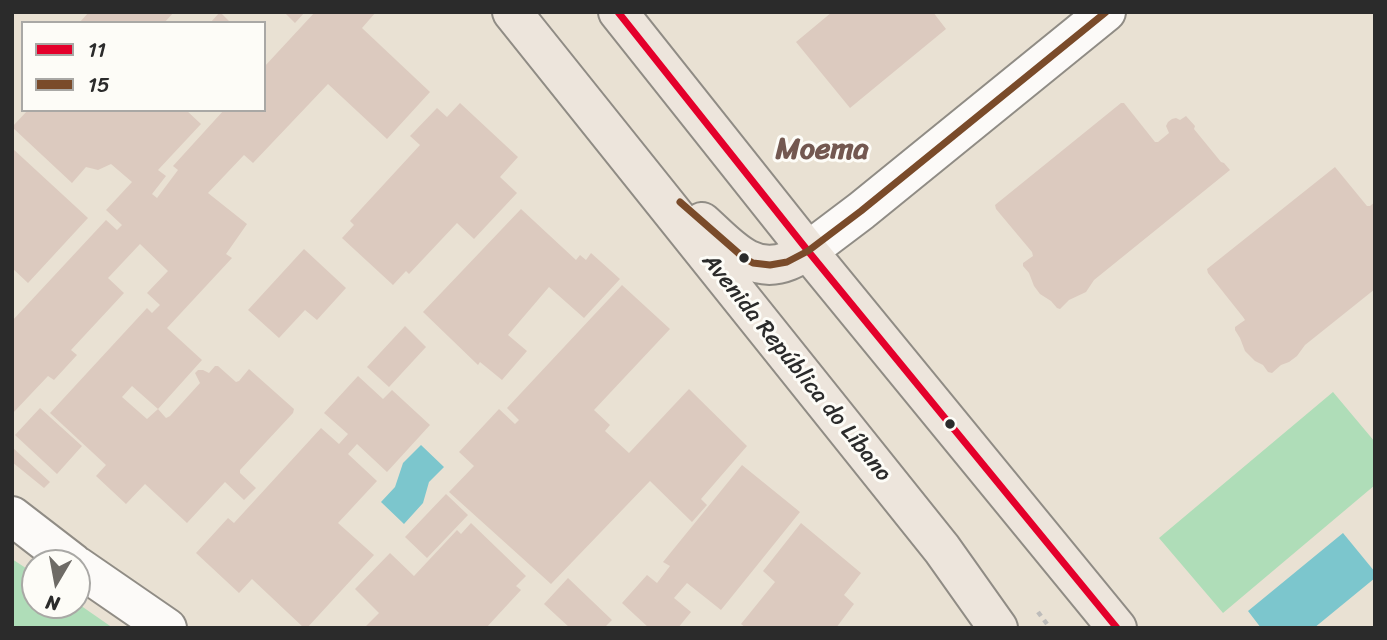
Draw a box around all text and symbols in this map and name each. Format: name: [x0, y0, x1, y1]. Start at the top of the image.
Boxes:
legend: [21, 21, 266, 112]
text: 11: [88, 31, 106, 69]
text: 15: [88, 66, 110, 104]
district label: Moema: [775, 132, 869, 168]
street label: Avenida República do Líbano: [695, 248, 897, 488]
unlabelled marker: [737, 251, 751, 265]
unlabelled marker: [943, 417, 957, 431]
north arrow: [21, 549, 91, 619]
text: N: [43, 586, 62, 621]

